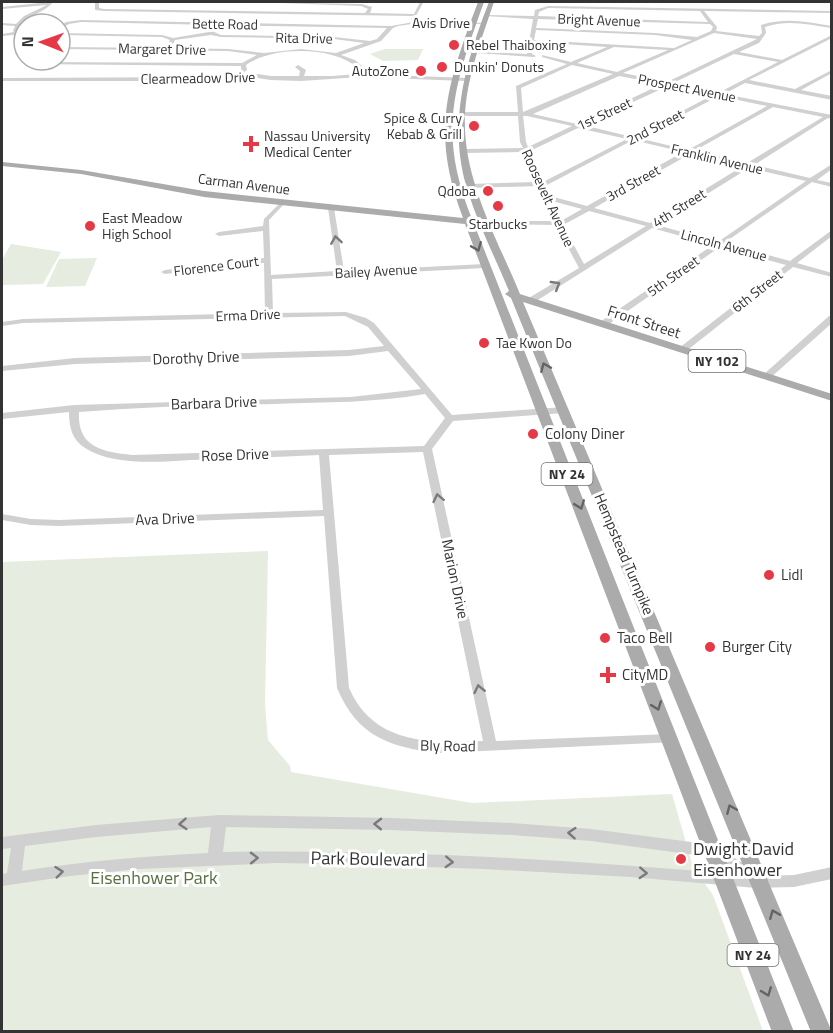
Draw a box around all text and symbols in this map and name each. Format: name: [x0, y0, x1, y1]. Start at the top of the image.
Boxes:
street label: Bright Avenue: [557, 8, 641, 31]
north arrow: [12, 12, 72, 72]
street label: Bette Road: [192, 12, 258, 35]
street label: Avis Drive: [412, 12, 470, 33]
street label: Rita Drive: [275, 27, 333, 48]
place label: Rebel Thaiboxing: [466, 34, 566, 55]
text: N: [15, 36, 39, 47]
street label: Margaret Drive: [118, 37, 206, 60]
marker: Rebel Thaiboxing: [447, 38, 461, 52]
place label: Dunkin' Donuts: [454, 56, 544, 77]
place label: AutoZone: [352, 60, 409, 81]
marker: Dunkin' Donuts: [435, 60, 449, 74]
marker: AutoZone: [414, 64, 428, 78]
street label: Clearmeadow Drive: [140, 66, 256, 89]
street label: Prospect Avenue: [636, 68, 738, 107]
street label: 1st Street: [573, 92, 635, 135]
street label: 2nd Street: [622, 103, 687, 150]
place label: Spice & Curry Kebab & Grill: [384, 107, 462, 144]
marker: Spice & Curry Kebab & Grill: [467, 119, 481, 133]
place label: Nassau University Medical Center: [264, 125, 371, 162]
marker: Nassau University Medical Center: [242, 135, 260, 153]
street label: Franklin Avenue: [669, 138, 765, 179]
street label: Roosevelt Avenue: [517, 146, 580, 250]
street label: 3rd Street: [602, 159, 664, 206]
street label: Carman Avenue: [197, 167, 291, 200]
place label: Qdoba: [438, 180, 476, 201]
street label: 4th Street: [648, 183, 710, 232]
marker: Qdoba: [481, 184, 495, 198]
marker: Starbucks: [491, 199, 505, 213]
place label: East Meadow High School: [102, 207, 183, 244]
place label: Starbucks: [469, 213, 527, 234]
marker: East Meadow High School: [83, 219, 97, 233]
street label: Lincoln Avenue: [679, 223, 770, 266]
one-way arrow: [330, 236, 342, 245]
one-way arrow: [470, 241, 482, 252]
street label: Florence Court: [172, 250, 260, 281]
street label: 5th Street: [642, 250, 703, 301]
street label: Bailey Avenue: [334, 258, 418, 283]
street label: 6th Street: [727, 264, 787, 317]
one-way arrow: [550, 281, 561, 292]
street label: Front Street: [605, 299, 684, 344]
street label: Erma Drive: [215, 303, 281, 326]
place label: Tae Kwon Do: [496, 332, 572, 353]
marker: Tae Kwon Do: [477, 336, 491, 350]
street label: Dorothy Drive: [152, 344, 240, 371]
road number: NY 102: [688, 350, 746, 372]
one-way arrow: [541, 362, 553, 373]
street label: Barbara Drive: [171, 390, 257, 415]
place label: Colony Diner: [545, 422, 625, 445]
marker: Colony Diner: [526, 427, 540, 441]
street label: Rose Drive: [201, 442, 269, 467]
road number: NY 24: [542, 463, 592, 485]
street label: Hempstead Turnpike: [588, 489, 660, 618]
one-way arrow: [432, 494, 445, 504]
one-way arrow: [572, 499, 585, 510]
street label: Ava Drive: [135, 506, 195, 531]
street label: Marion Drive: [436, 537, 475, 621]
place label: Lidl: [781, 563, 803, 586]
marker: Lidl: [762, 568, 776, 582]
place label: Taco Bell: [617, 626, 673, 649]
marker: Taco Bell: [598, 631, 612, 645]
place label: Burger City: [722, 635, 792, 658]
marker: Burger City: [703, 640, 717, 654]
place label: CityMD: [622, 663, 668, 686]
marker: CityMD: [599, 666, 617, 684]
one-way arrow: [473, 684, 486, 694]
one-way arrow: [650, 701, 663, 711]
street label: Bly Road: [420, 734, 476, 757]
one-way arrow: [726, 804, 738, 815]
one-way arrow: [178, 817, 187, 830]
one-way arrow: [373, 817, 382, 830]
one-way arrow: [568, 827, 577, 840]
place label: Dwight David Eisenhower: [693, 835, 794, 883]
street label: Park Boulevard: [310, 844, 426, 873]
one-way arrow: [249, 852, 258, 864]
marker: Dwight David Eisenhower: [674, 852, 688, 866]
one-way arrow: [444, 855, 453, 868]
park label: Eisenhower Park: [90, 864, 218, 891]
one-way arrow: [55, 866, 64, 878]
one-way arrow: [639, 866, 648, 879]
one-way arrow: [769, 910, 781, 921]
road number: NY 24: [728, 944, 778, 966]
one-way arrow: [760, 986, 773, 997]

